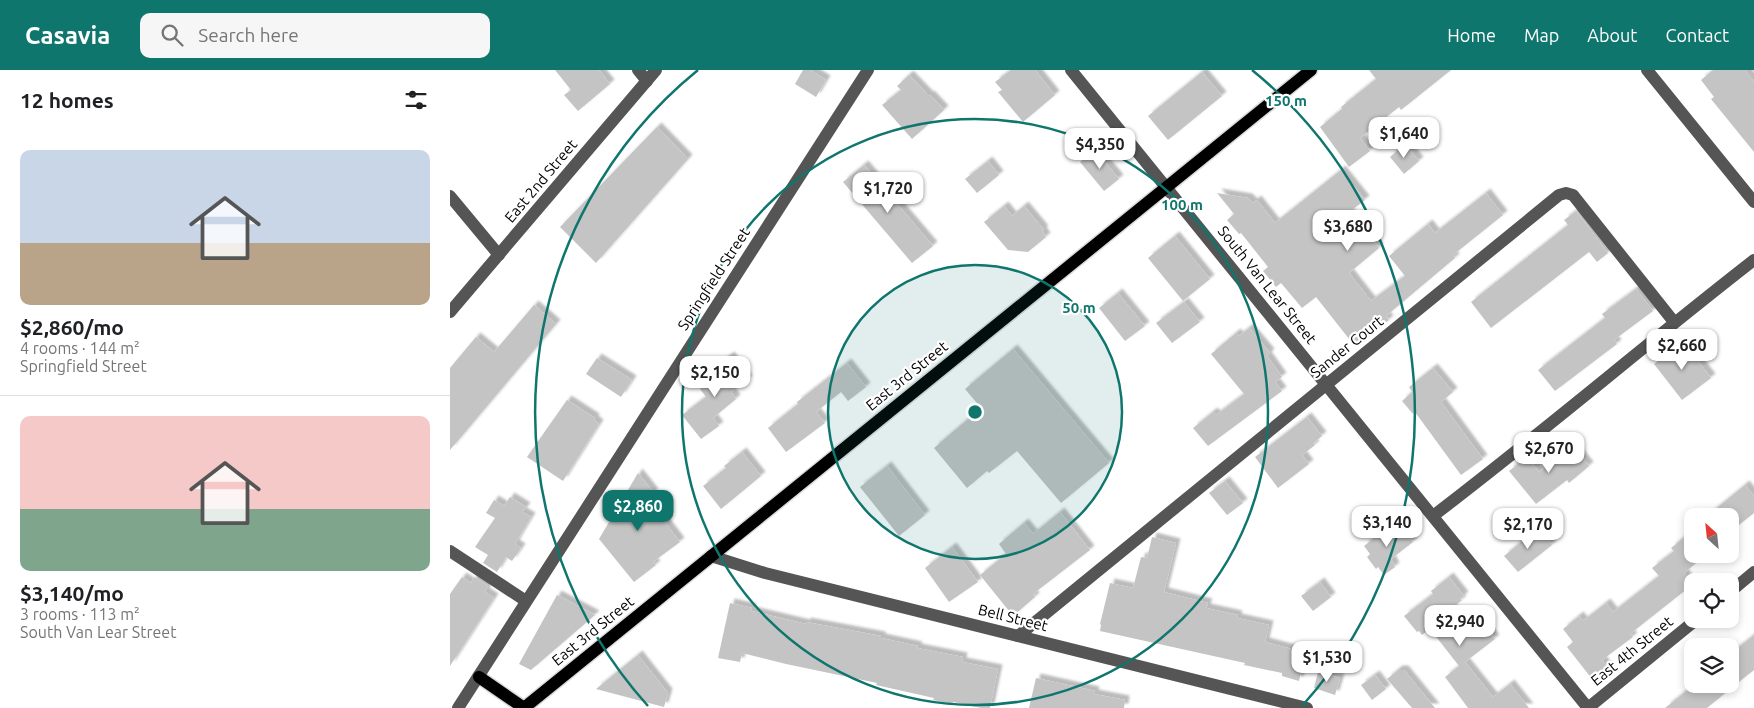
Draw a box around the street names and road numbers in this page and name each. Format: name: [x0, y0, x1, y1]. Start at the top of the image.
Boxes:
street label: East 2nd Street: [501, 136, 580, 226]
street label: South Van Lear Street: [1215, 222, 1320, 347]
street label: Springfield Street: [674, 224, 753, 333]
street label: Sander Court: [1307, 312, 1386, 381]
street label: East 3rd Street: [862, 337, 951, 414]
street label: East 3rd Street: [548, 592, 637, 669]
street label: Bell Street: [977, 601, 1050, 634]
street label: East 4th Street: [1587, 612, 1676, 689]

